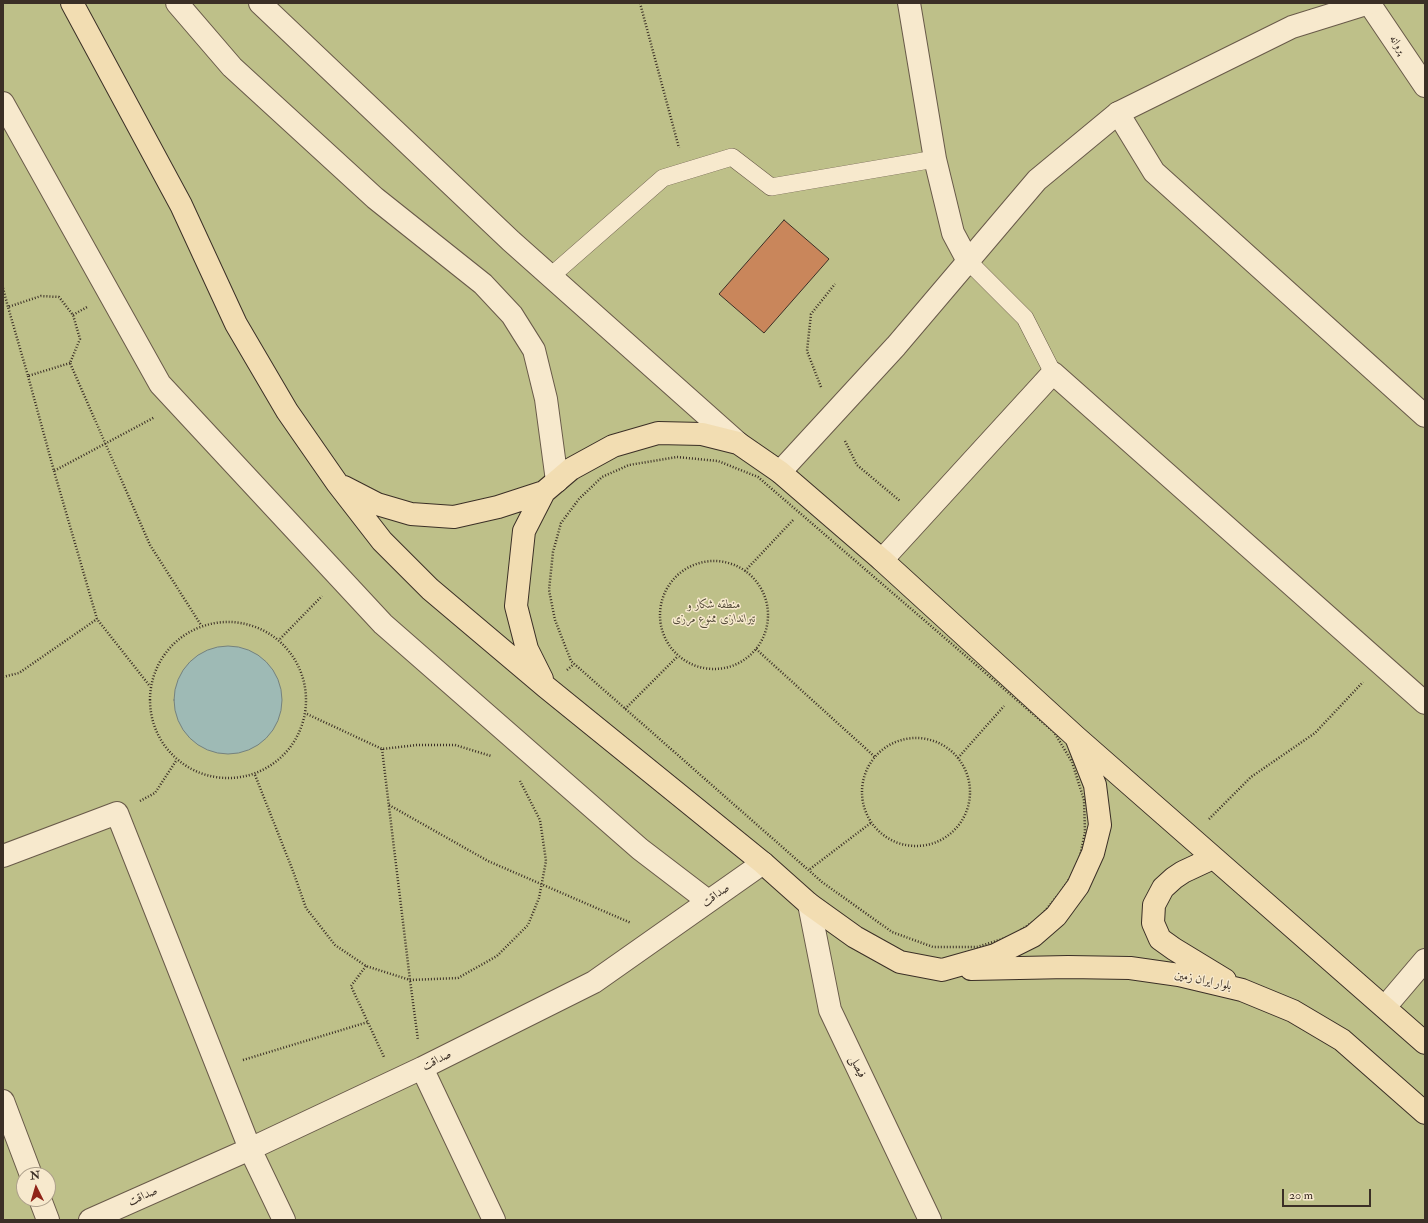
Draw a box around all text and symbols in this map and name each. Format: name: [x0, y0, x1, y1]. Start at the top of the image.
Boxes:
street label: پروانه: [1385, 33, 1409, 57]
park label: منطقه شکار و تیراندازی ممنوع مرزی: [672, 598, 756, 626]
street label: صداقت: [699, 881, 733, 911]
street label: بلوار ایران زمین: [1173, 968, 1233, 994]
street label: صداقت: [420, 1048, 454, 1074]
street label: فیصلی: [845, 1053, 869, 1081]
north arrow: [16, 1167, 56, 1207]
text: N: [30, 1169, 40, 1182]
scale bar: [1284, 1181, 1373, 1207]
street label: صداقت: [126, 1184, 160, 1210]
text: 20 m: [1289, 1188, 1313, 1203]

